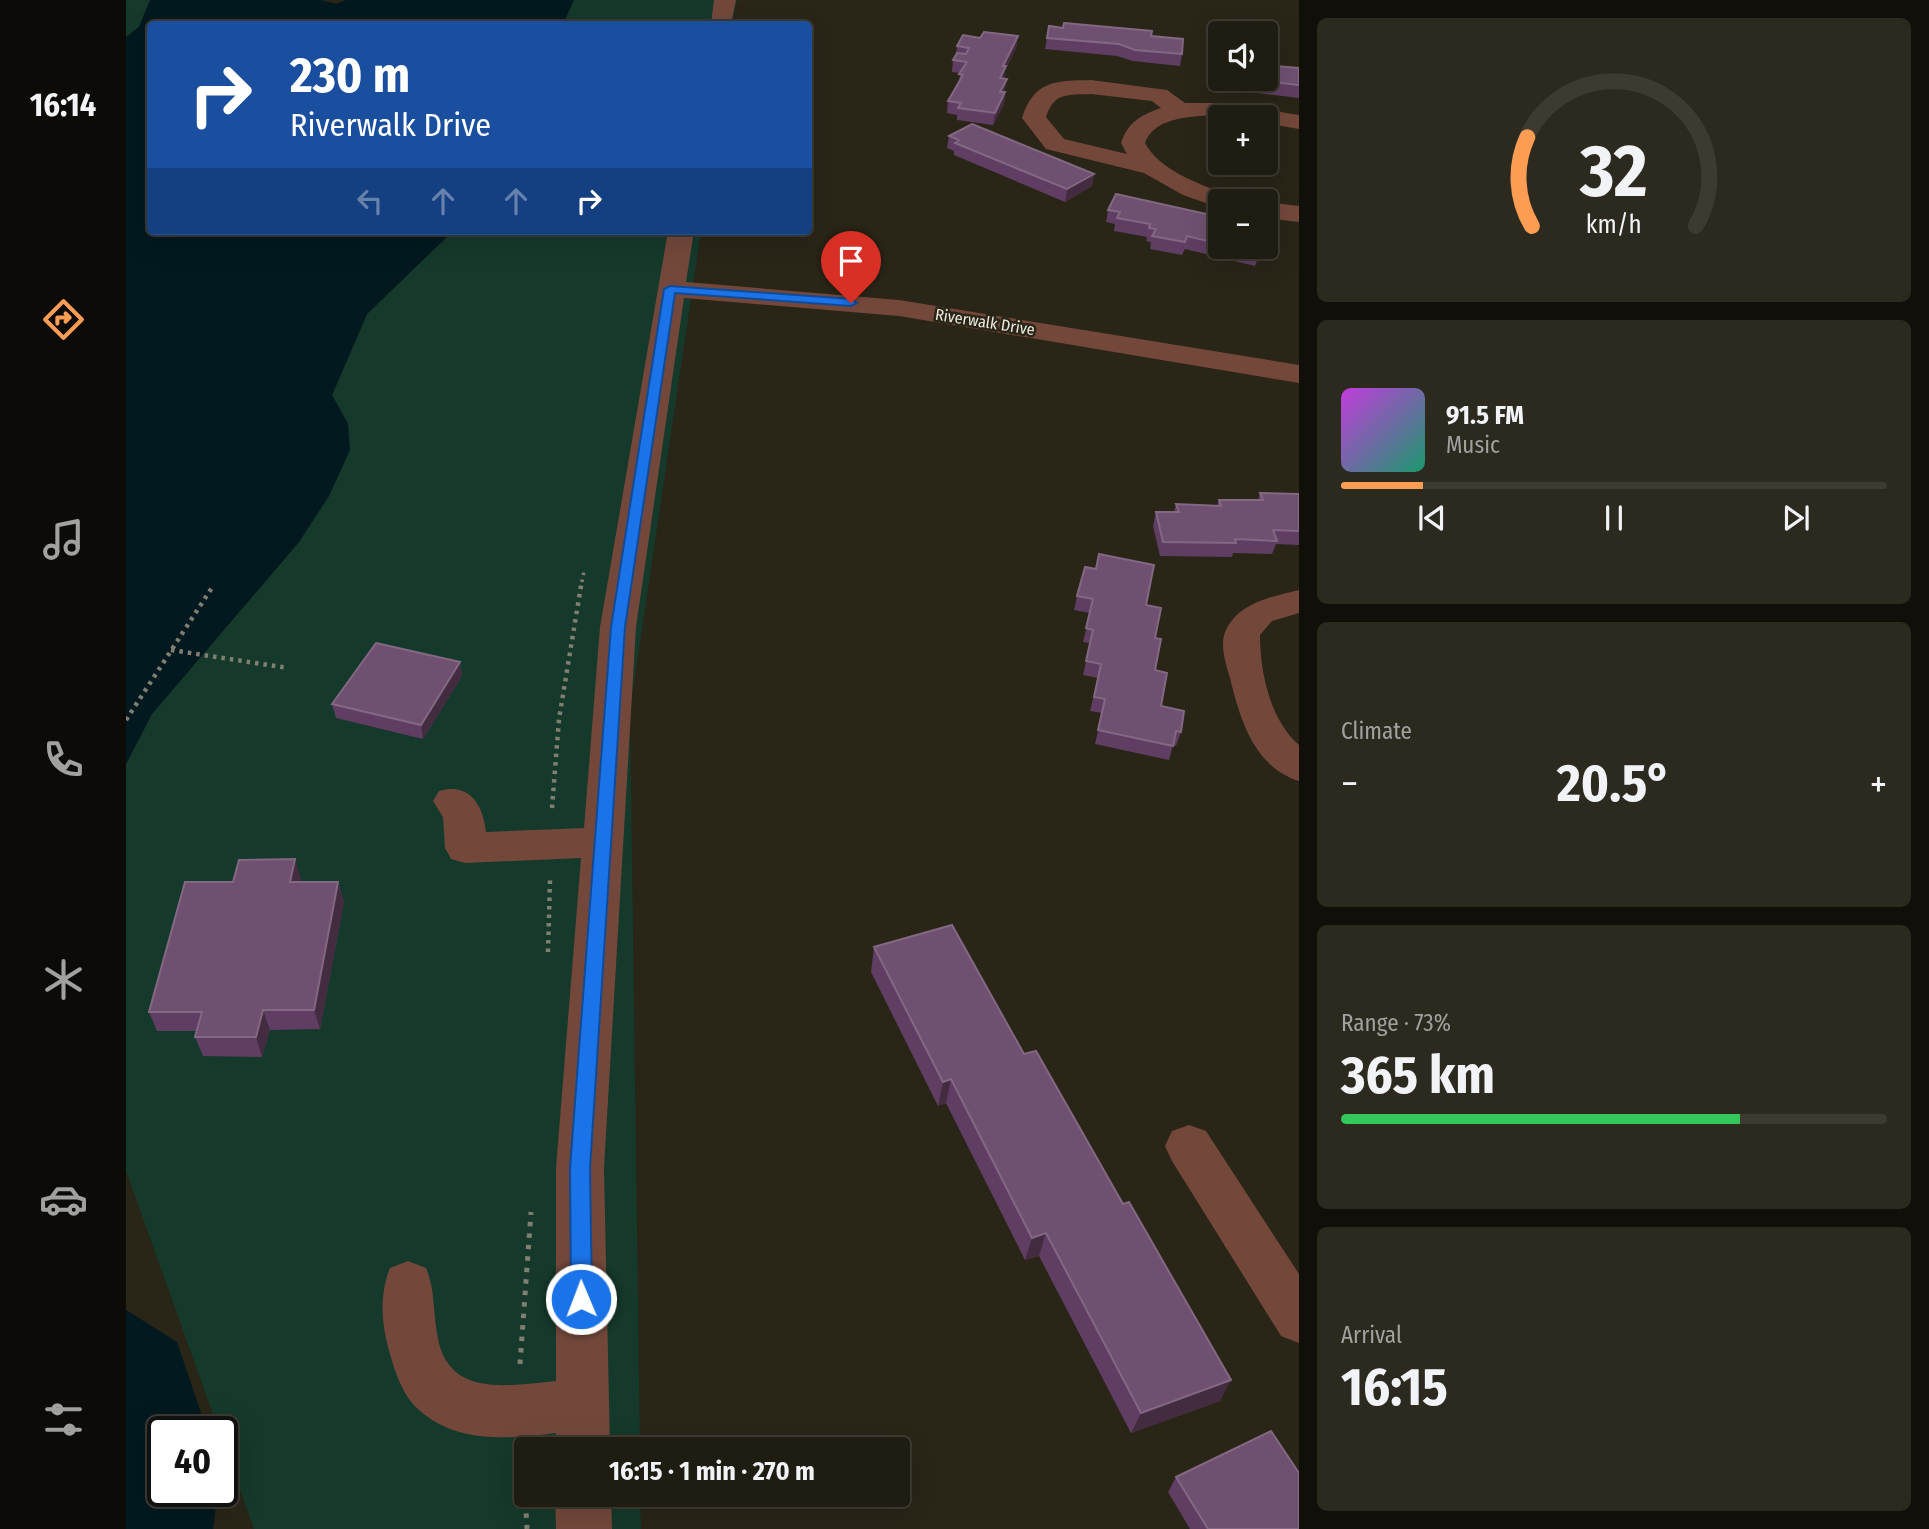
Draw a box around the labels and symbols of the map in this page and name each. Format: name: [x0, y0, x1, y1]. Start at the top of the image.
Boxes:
pin: [821, 231, 881, 303]
street label: Riverwalk Drive: [934, 305, 1036, 339]
position arrow: [544, 1262, 618, 1336]
speed limit sign: 40: [147, 1416, 238, 1507]

